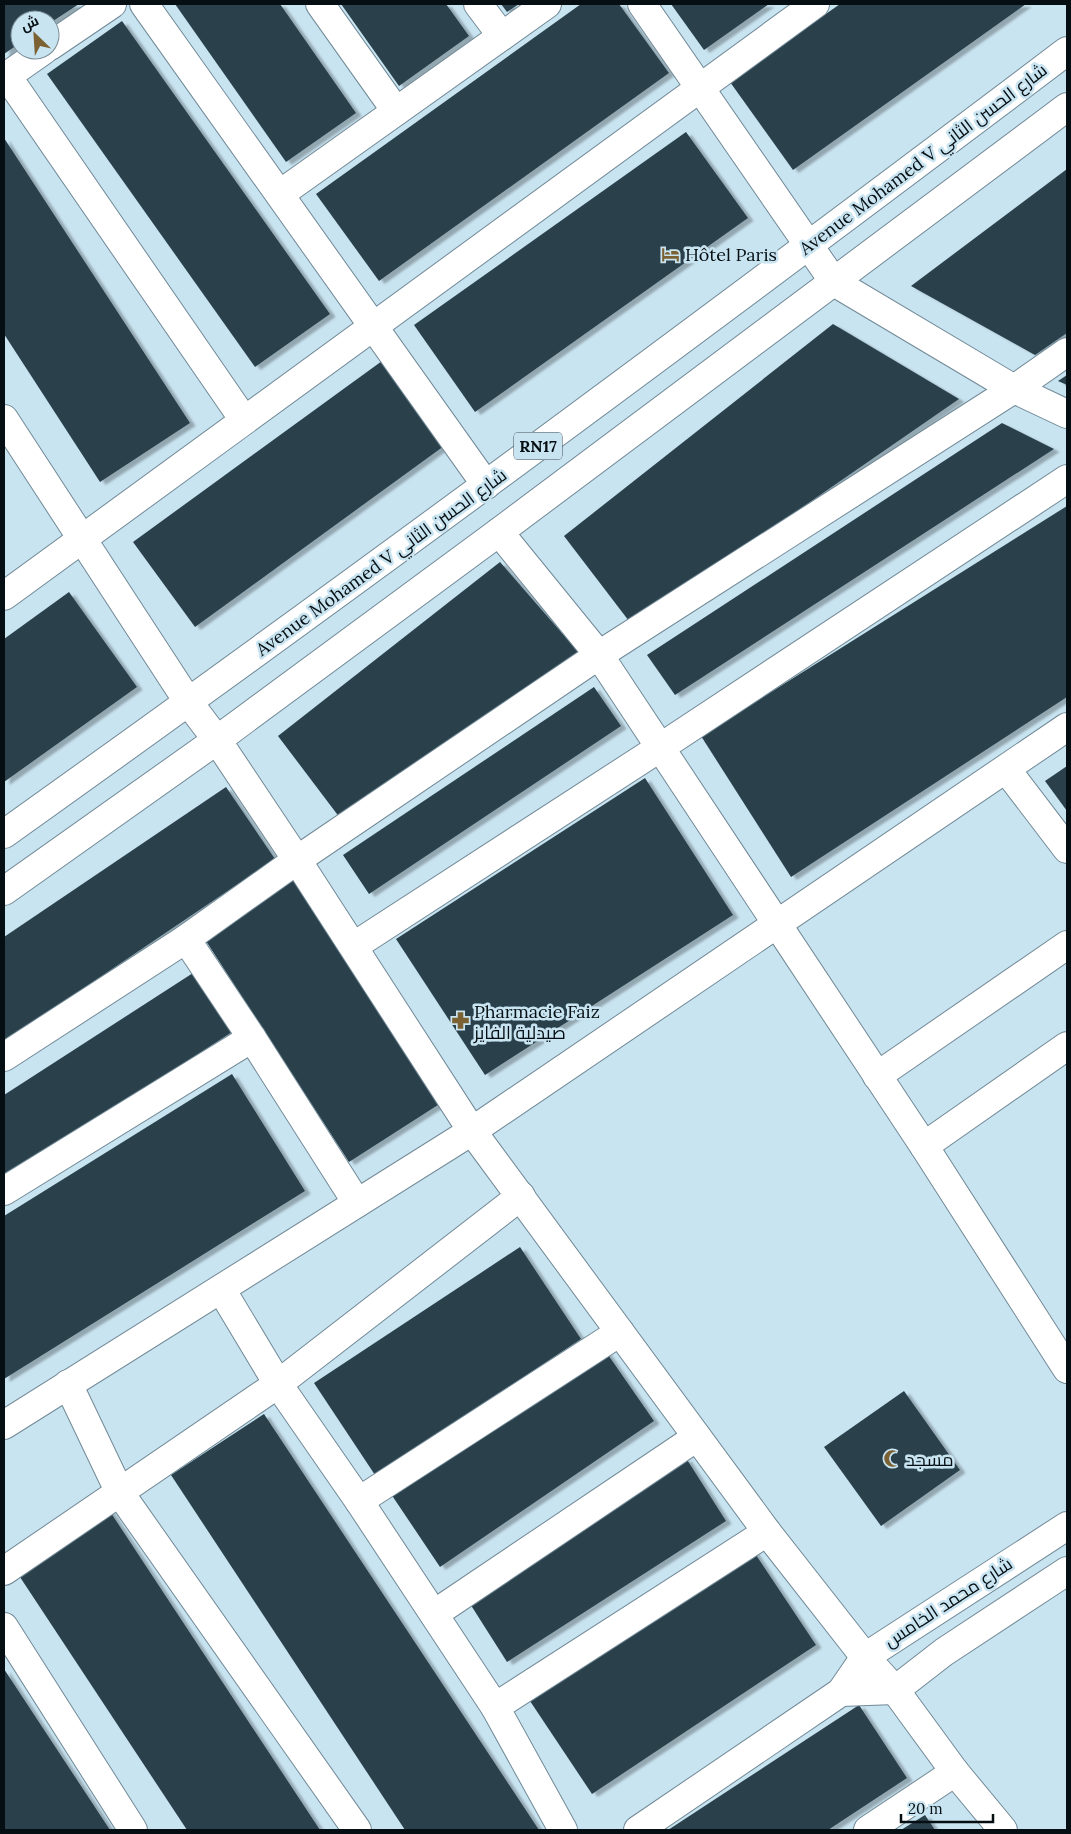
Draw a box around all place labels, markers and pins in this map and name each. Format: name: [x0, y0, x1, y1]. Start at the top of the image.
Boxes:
place label: Hôtel Paris: [685, 243, 777, 266]
hotel icon: Hôtel Paris: [661, 244, 681, 264]
place label: Pharmacie Faiz صيدلية الفايز: [473, 1000, 600, 1044]
pharmacy icon: Pharmacie Faiz صيدلية الفايز: [450, 1011, 470, 1031]
place label: مسجد: [906, 1448, 954, 1471]
mosque icon: مسجد: [882, 1449, 902, 1469]

